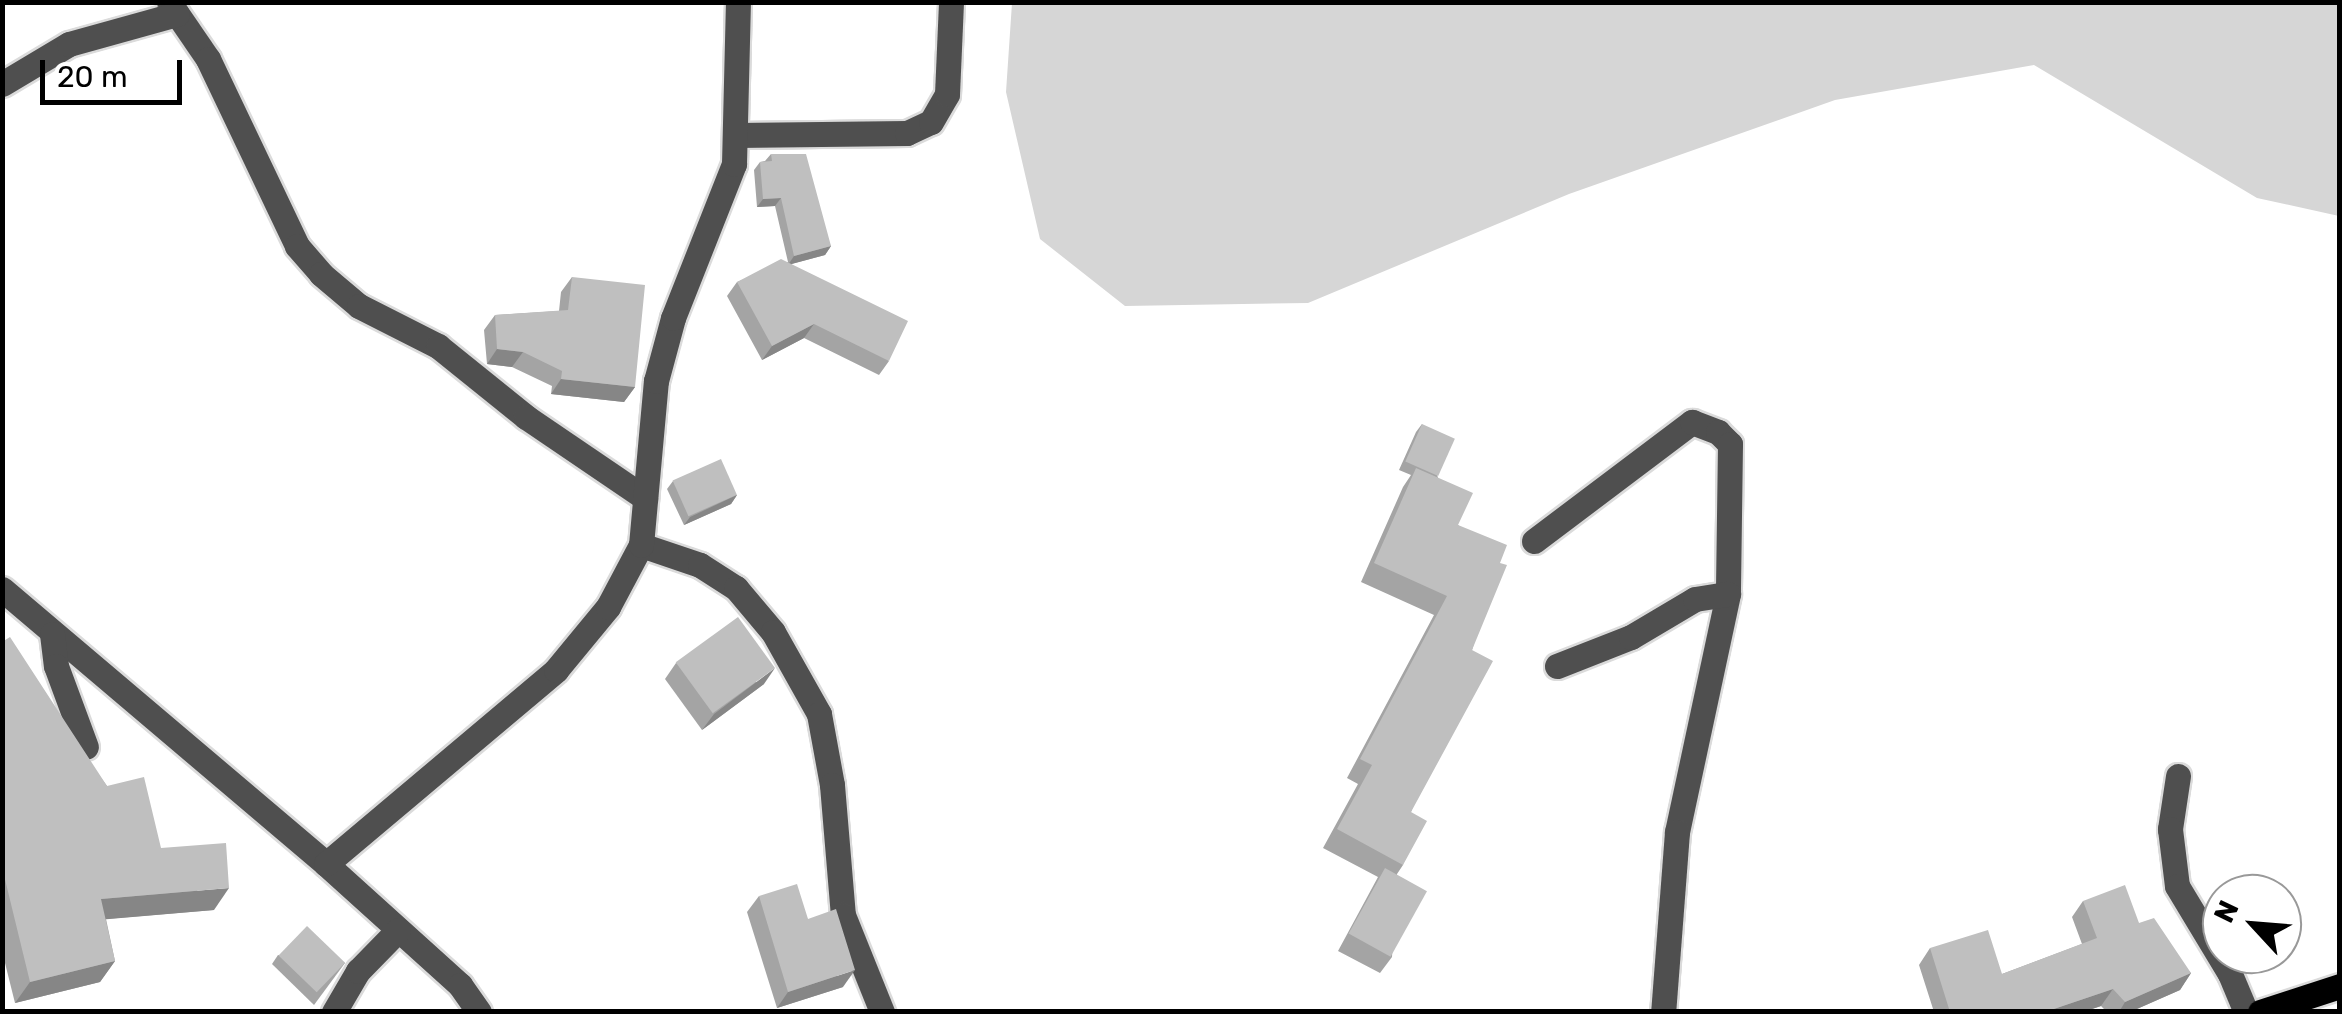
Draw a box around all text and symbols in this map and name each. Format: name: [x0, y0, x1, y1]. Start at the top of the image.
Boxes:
scale bar: [45, 40, 188, 102]
text: 20 m: [57, 59, 128, 95]
north arrow: [2202, 874, 2302, 974]
text: N: [2207, 895, 2246, 928]

